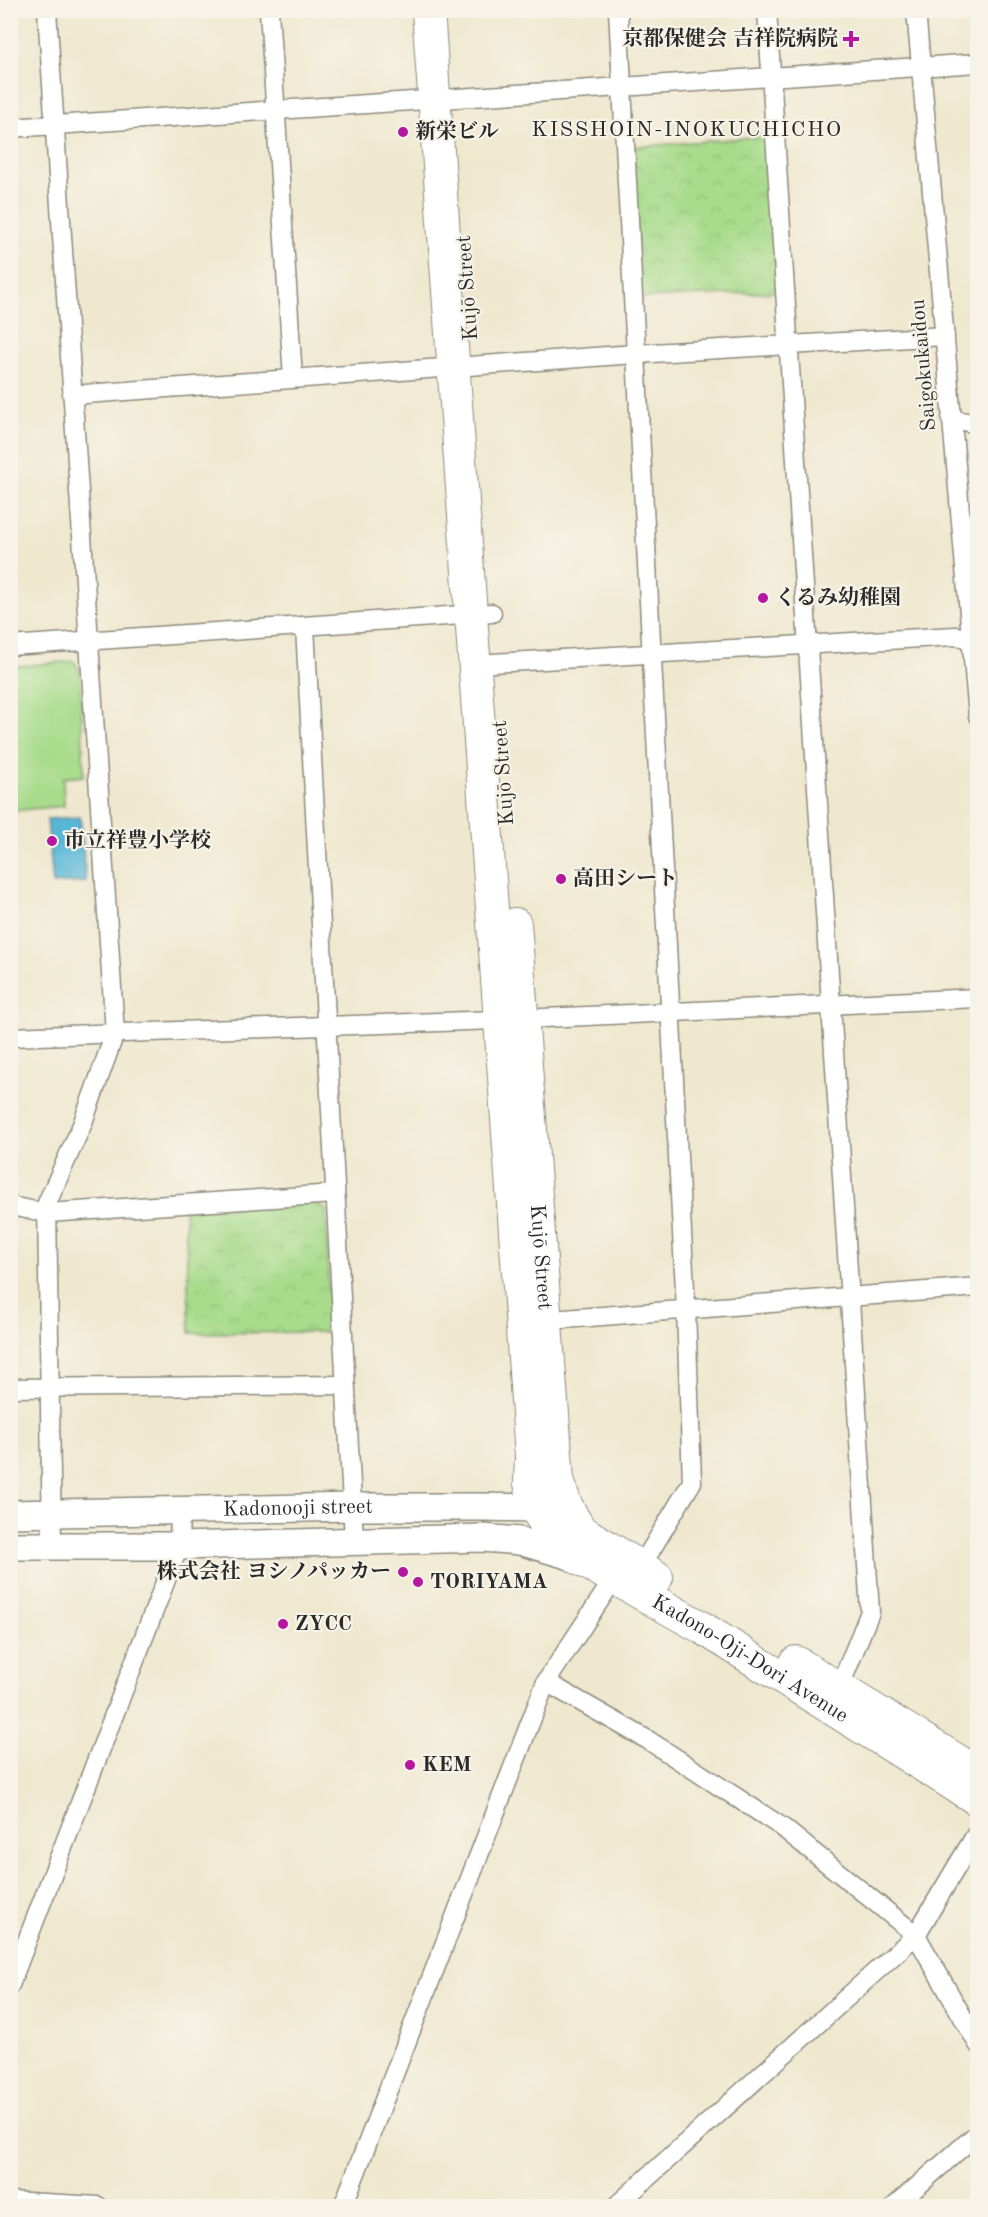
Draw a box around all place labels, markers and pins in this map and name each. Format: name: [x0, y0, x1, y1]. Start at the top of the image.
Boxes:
place label: 京都保健会 吉祥院病院: [622, 26, 838, 50]
marker: 京都保健会 吉祥院病院: [842, 30, 860, 48]
place label: 新栄ビル: [415, 120, 499, 143]
marker: 新栄ビル: [396, 125, 410, 139]
place label: くるみ幼稚園: [775, 586, 901, 609]
marker: くるみ幼稚園: [756, 591, 770, 605]
place label: 市立祥豊小学校: [64, 829, 211, 852]
marker: 市立祥豊小学校: [45, 834, 59, 848]
place label: 高田シート: [573, 867, 678, 890]
marker: 高田シート: [554, 872, 568, 886]
place label: 株式会社 ヨシノパッカー: [157, 1559, 391, 1583]
marker: 株式会社 ヨシノパッカー: [396, 1565, 410, 1579]
place label: TORIYAMA: [430, 1572, 548, 1593]
marker: TORIYAMA: [411, 1575, 425, 1589]
place label: ZYCC: [295, 1614, 352, 1635]
marker: ZYCC: [276, 1617, 290, 1631]
place label: KEM: [422, 1755, 472, 1776]
marker: KEM: [403, 1758, 417, 1772]

